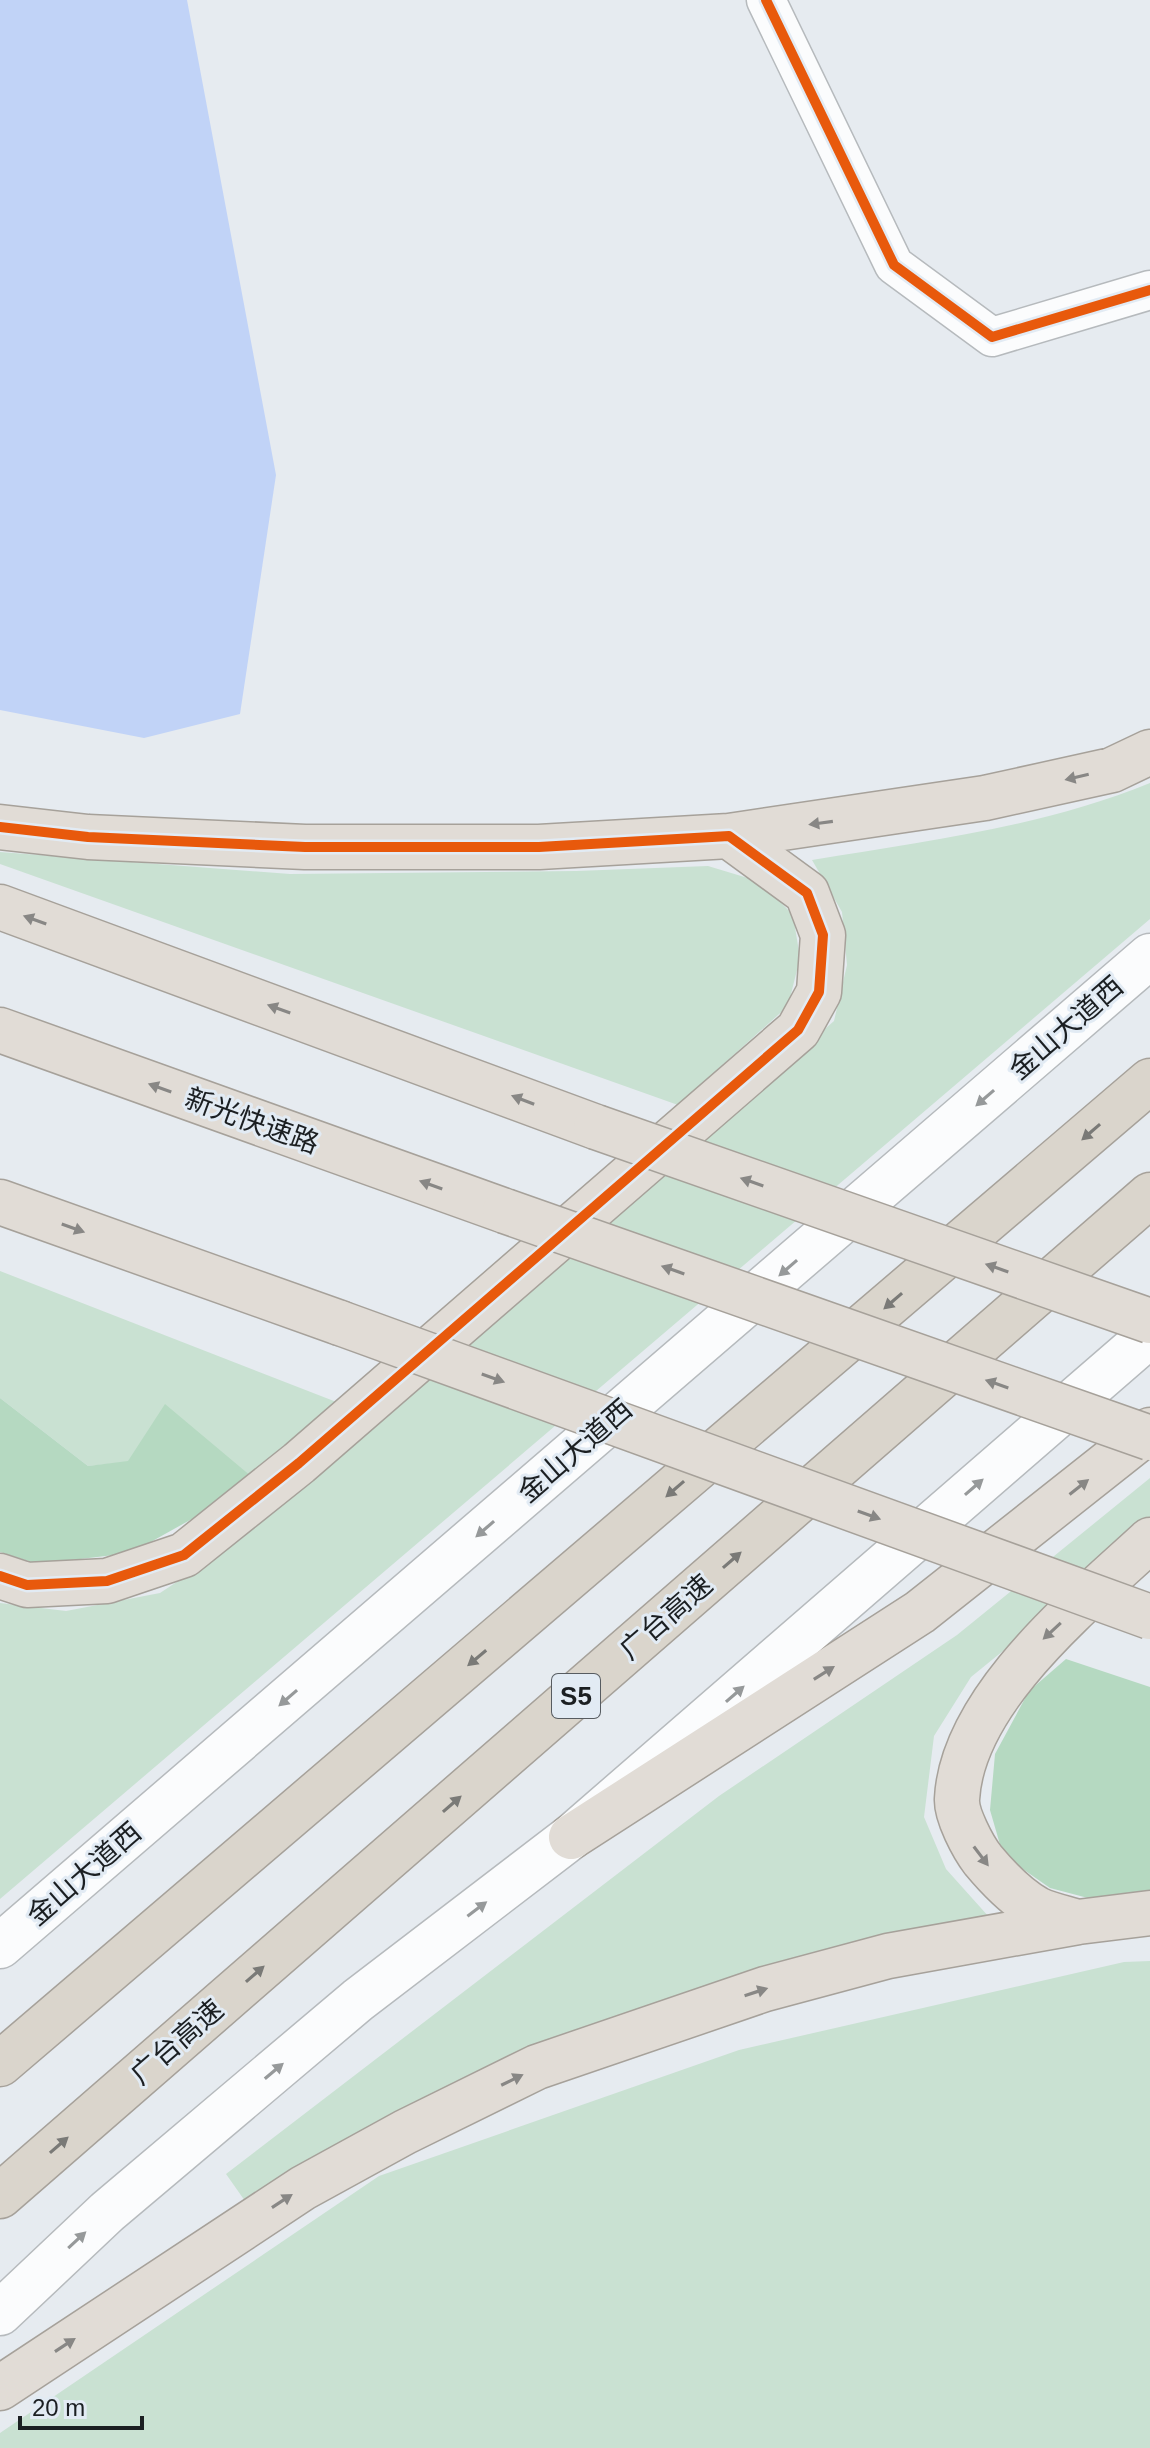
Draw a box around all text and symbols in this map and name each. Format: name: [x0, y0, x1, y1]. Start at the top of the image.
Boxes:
one-way arrow: [1064, 772, 1089, 784]
one-way arrow: [808, 817, 833, 830]
one-way arrow: [23, 913, 47, 926]
street label: 金山大道西: [1003, 970, 1129, 1086]
one-way arrow: [267, 1002, 291, 1015]
one-way arrow: [148, 1081, 172, 1093]
street label: 新光快速路: [181, 1082, 323, 1160]
one-way arrow: [975, 1089, 995, 1106]
one-way arrow: [511, 1093, 535, 1106]
one-way arrow: [1081, 1123, 1101, 1140]
one-way arrow: [739, 1175, 763, 1188]
one-way arrow: [419, 1178, 443, 1190]
one-way arrow: [62, 1222, 86, 1235]
one-way arrow: [778, 1259, 798, 1276]
one-way arrow: [985, 1261, 1009, 1273]
one-way arrow: [660, 1263, 684, 1276]
one-way arrow: [884, 1292, 904, 1309]
one-way arrow: [481, 1373, 505, 1385]
one-way arrow: [985, 1377, 1009, 1390]
street label: 金山大道西: [512, 1393, 638, 1509]
one-way arrow: [965, 1479, 984, 1497]
one-way arrow: [1069, 1479, 1089, 1495]
one-way arrow: [665, 1480, 685, 1497]
one-way arrow: [857, 1509, 881, 1522]
one-way arrow: [475, 1520, 495, 1537]
one-way arrow: [722, 1552, 742, 1569]
street label: 广台高速: [614, 1569, 718, 1665]
one-way arrow: [1043, 1621, 1062, 1640]
one-way arrow: [468, 1649, 488, 1666]
one-way arrow: [814, 1666, 835, 1681]
road number: S5: [552, 1674, 600, 1718]
one-way arrow: [725, 1686, 745, 1703]
one-way arrow: [278, 1689, 297, 1707]
one-way arrow: [441, 1796, 461, 1813]
street label: 金山大道西: [21, 1816, 147, 1932]
one-way arrow: [972, 1846, 988, 1867]
one-way arrow: [467, 1901, 487, 1917]
one-way arrow: [246, 1966, 265, 1984]
one-way arrow: [745, 1985, 769, 1998]
street label: 广台高速: [125, 1994, 229, 2090]
one-way arrow: [264, 2063, 284, 2080]
one-way arrow: [500, 2073, 523, 2087]
one-way arrow: [48, 2137, 68, 2154]
one-way arrow: [271, 2194, 293, 2209]
one-way arrow: [67, 2232, 86, 2250]
one-way arrow: [54, 2338, 76, 2352]
scale bar: [20, 2380, 142, 2430]
text: 20 m: [32, 2394, 85, 2421]

